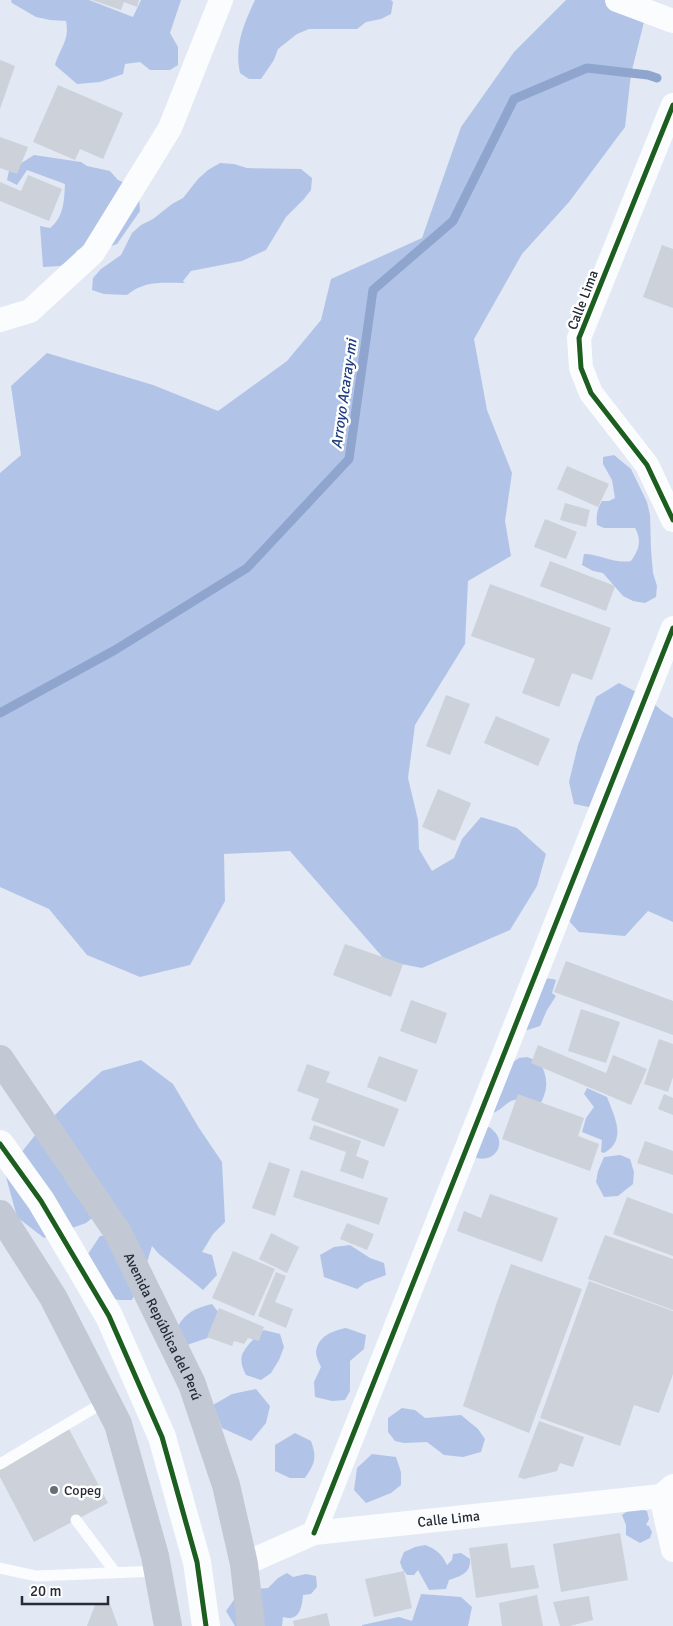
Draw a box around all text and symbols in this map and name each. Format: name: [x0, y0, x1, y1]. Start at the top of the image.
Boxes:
street label: Calle Lima: [564, 268, 602, 332]
water label: Arroyo Acaray-mi: [327, 336, 361, 450]
street label: Avenida República del Perú: [120, 1250, 205, 1402]
place label: Copeg: [64, 1482, 101, 1499]
marker: Copeg: [48, 1484, 60, 1496]
street label: Calle Lima: [417, 1507, 481, 1530]
scale bar: [22, 1574, 109, 1606]
text: 20 m: [30, 1582, 61, 1600]

